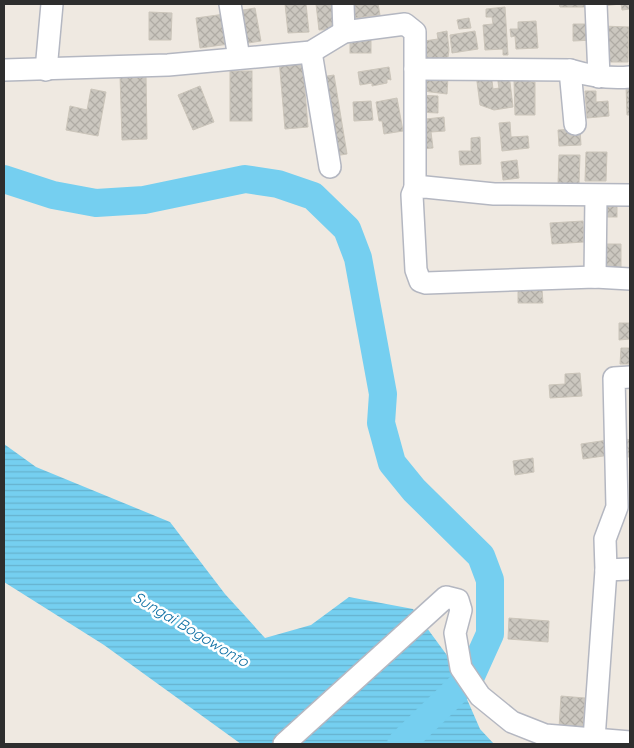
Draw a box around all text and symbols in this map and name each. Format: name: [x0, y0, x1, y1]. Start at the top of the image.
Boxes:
water label: Sungai Bogowonto: [130, 587, 253, 671]

